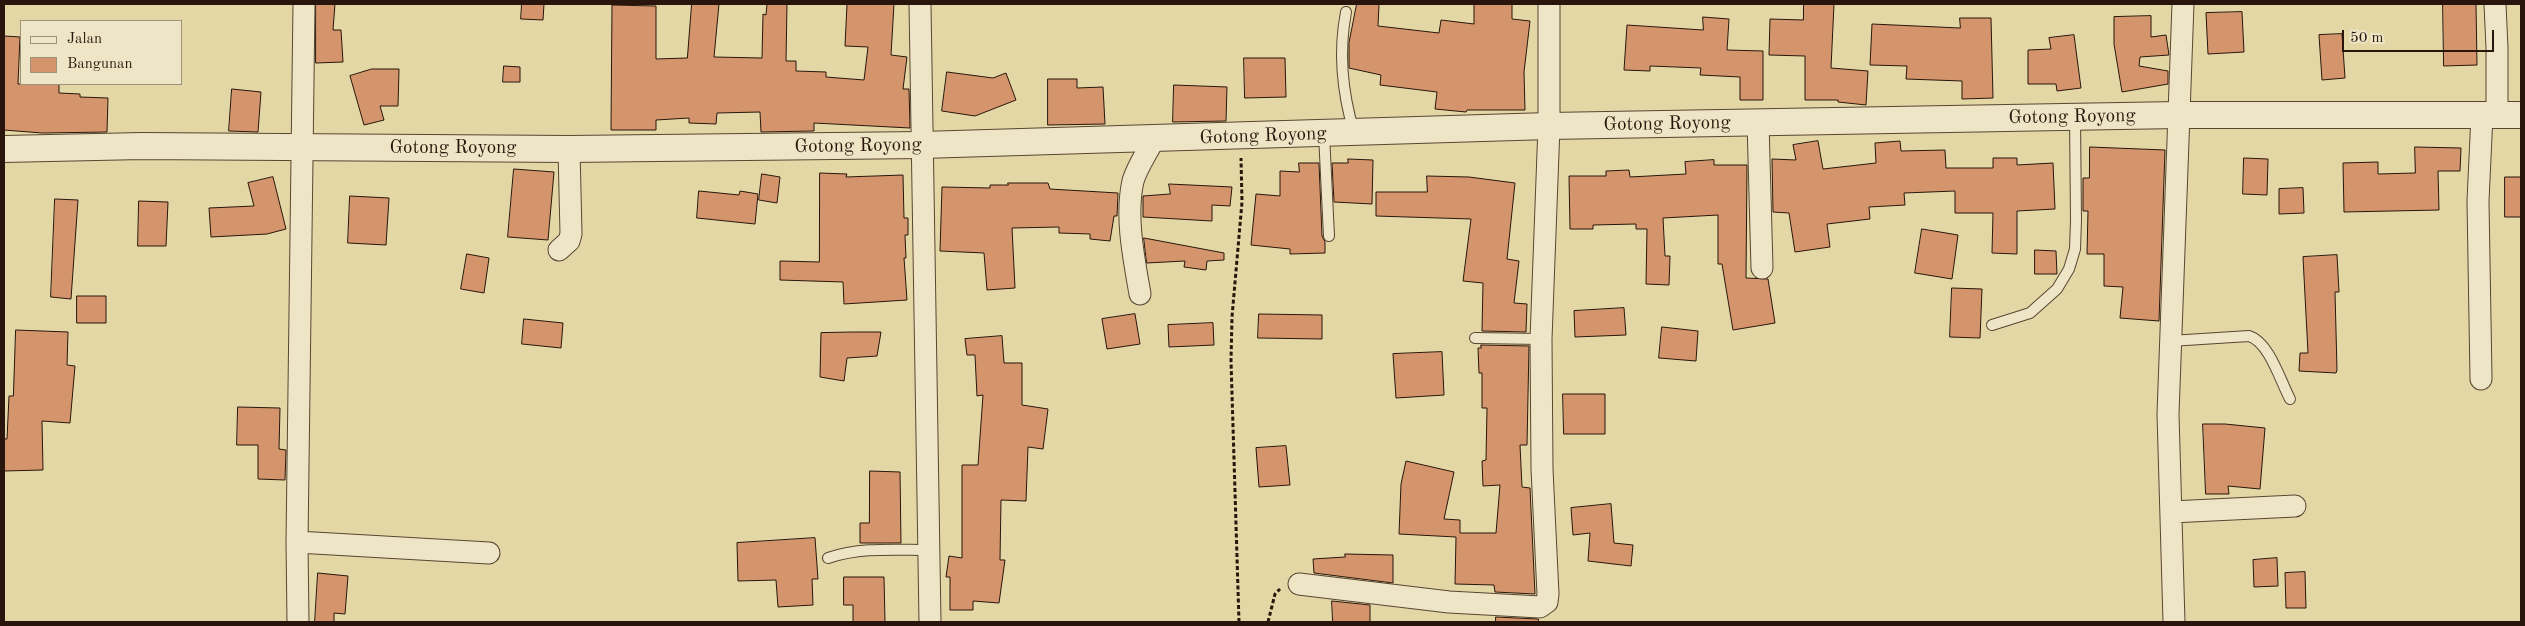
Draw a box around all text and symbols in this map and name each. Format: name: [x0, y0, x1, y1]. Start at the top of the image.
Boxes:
legend: [20, 20, 182, 85]
scale bar: [2345, 20, 2498, 52]
text: 50 m: [2350, 31, 2384, 46]
text: Jalan: [67, 32, 102, 47]
text: Bangunan: [67, 57, 133, 72]
street label: Gotong Royong: [2008, 104, 2136, 130]
street label: Gotong Royong: [1603, 111, 1731, 137]
street label: Gotong Royong: [1199, 122, 1327, 150]
street label: Gotong Royong: [794, 133, 922, 159]
street label: Gotong Royong: [389, 137, 517, 159]

